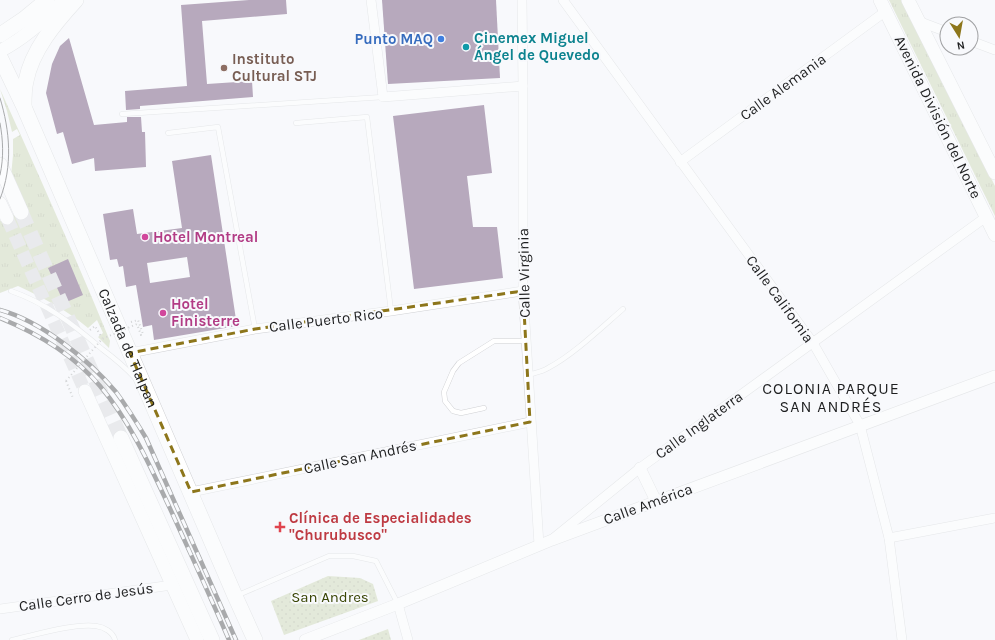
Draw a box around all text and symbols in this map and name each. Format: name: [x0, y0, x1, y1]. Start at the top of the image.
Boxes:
north arrow: [939, 16, 979, 56]
place label: Cinemex Miguel Ángel de Quevedo: [474, 29, 600, 64]
place label: Punto MAQ: [355, 30, 433, 48]
street label: Avenida División del Norte: [891, 33, 985, 201]
marker: Punto MAQ: [436, 34, 446, 44]
marker: Cinemex Miguel Ángel de Quevedo: [461, 42, 471, 52]
place label: Instituto Cultural STJ: [232, 50, 317, 85]
street label: Calle Alemania: [737, 50, 829, 124]
marker: Instituto Cultural STJ: [219, 63, 229, 73]
place label: Hotel Montreal: [153, 228, 258, 246]
street label: Calle Virginia: [514, 228, 534, 318]
marker: Hotel Montreal: [140, 232, 150, 242]
street label: Calle California: [742, 252, 818, 346]
street label: Calzada de Tlalpan: [94, 286, 162, 410]
place label: Hotel Finisterre: [171, 295, 240, 330]
street label: Calle Puerto Rico: [268, 304, 384, 336]
marker: Hotel Finisterre: [158, 308, 168, 318]
district label: COLONIA PARQUE SAN ANDRÉS: [762, 379, 900, 416]
street label: Calle Inglaterra: [652, 387, 746, 463]
street label: Calle San Andrés: [302, 436, 418, 478]
street label: Calle América: [601, 480, 695, 528]
place label: Clínica de Especialidades "Churubusco": [289, 509, 472, 544]
marker: Clínica de Especialidades "Churubusco": [274, 521, 286, 533]
street label: Calle Cerro de Jesús: [18, 579, 154, 615]
park label: San Andres: [291, 588, 369, 606]

